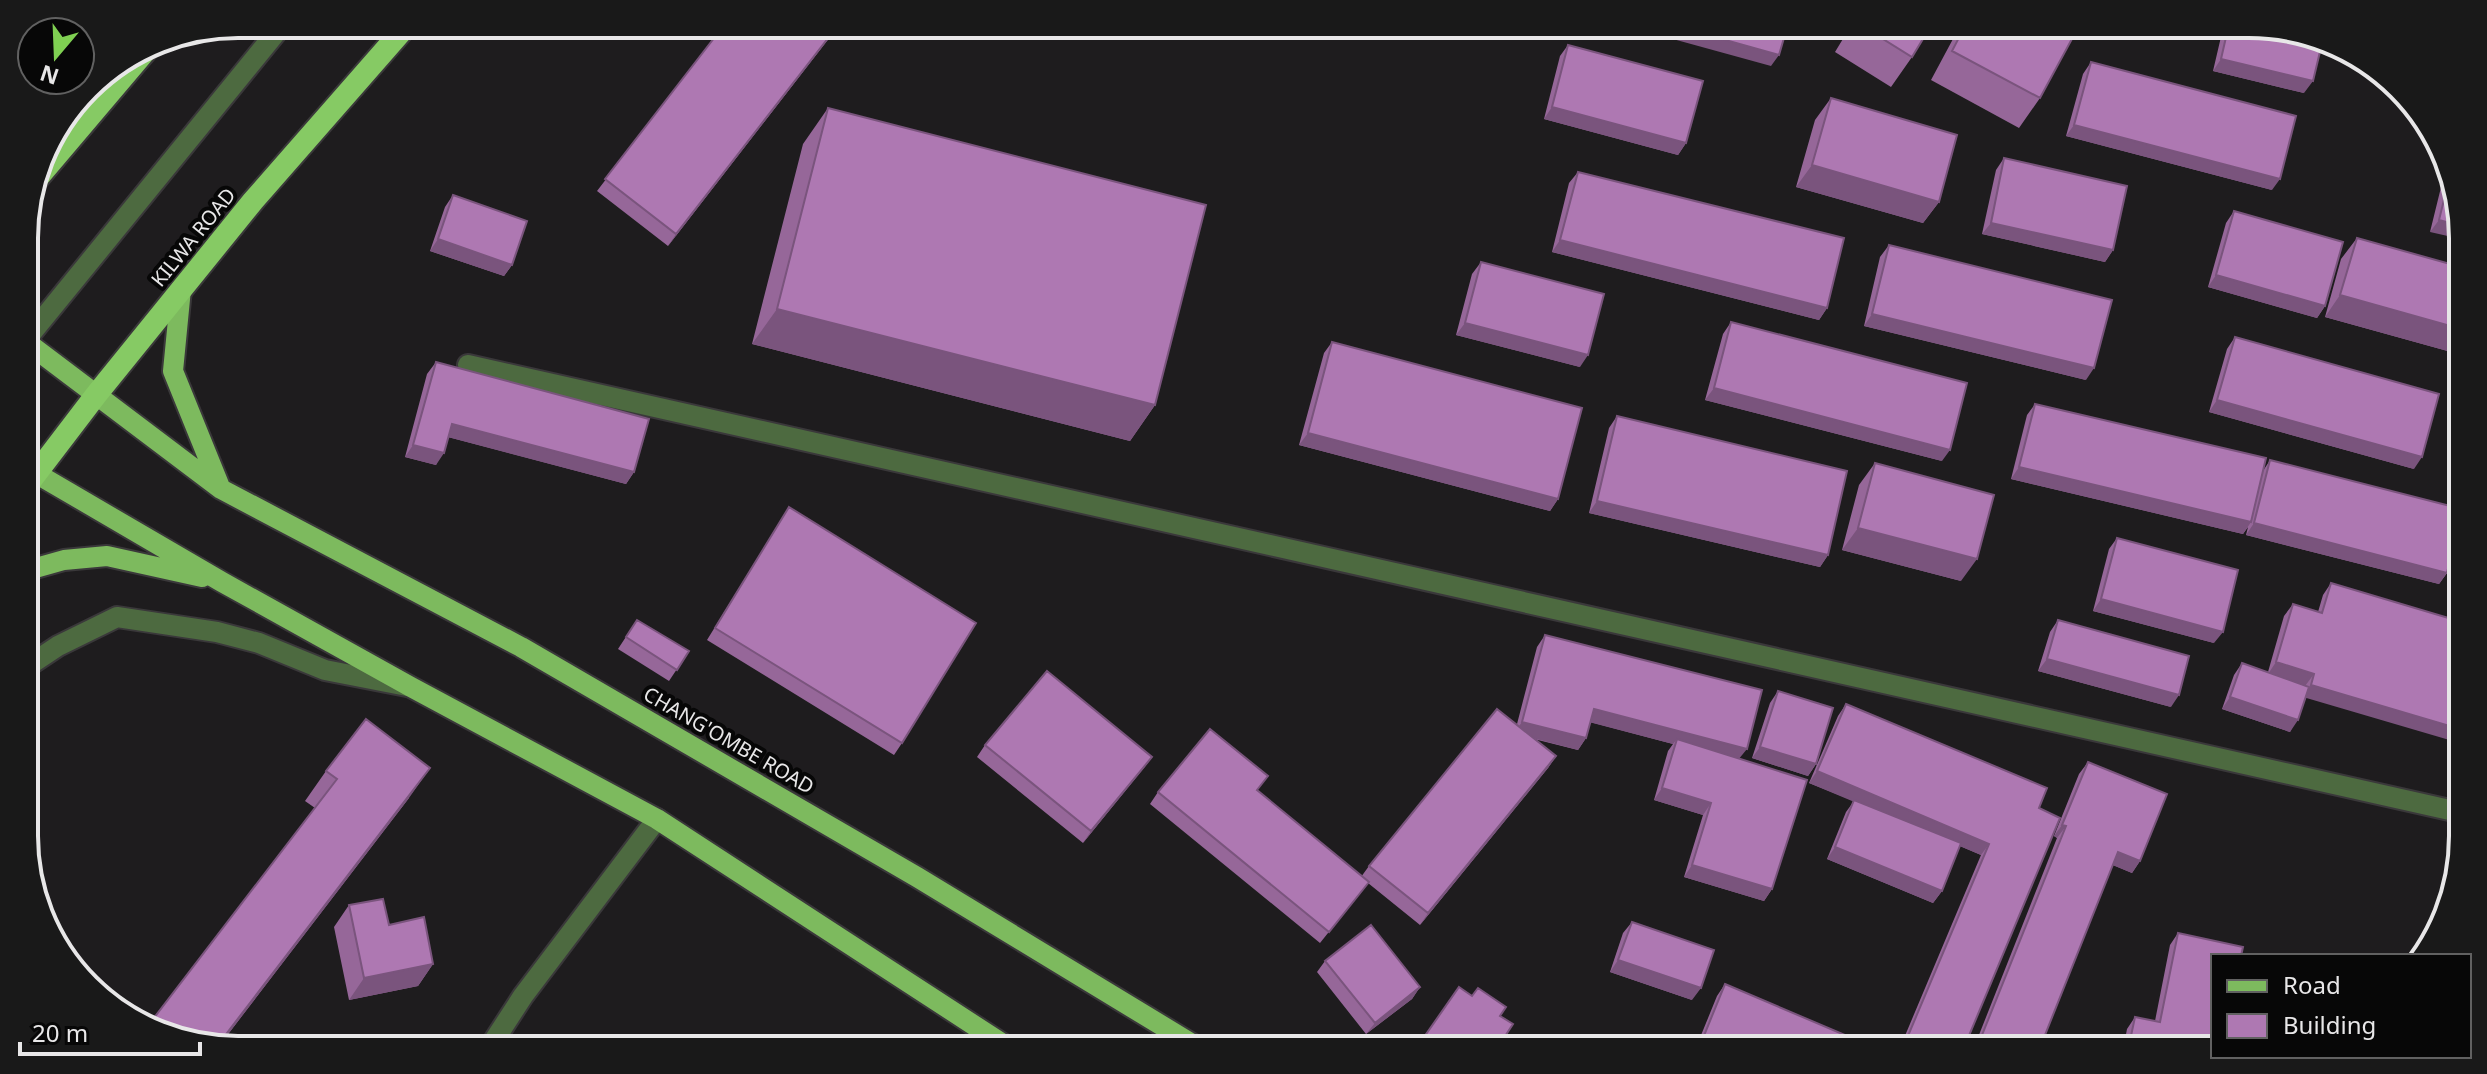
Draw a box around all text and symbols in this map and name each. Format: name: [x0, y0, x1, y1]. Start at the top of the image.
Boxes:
north arrow: [16, 16, 96, 96]
text: N: [36, 59, 63, 93]
street label: KILWA ROAD: [145, 182, 241, 292]
street label: CHANG'OMBE ROAD: [639, 680, 819, 800]
legend: [2211, 954, 2471, 1058]
text: Road: [2283, 968, 2341, 1001]
scale bar: [20, 1006, 200, 1056]
text: Building: [2283, 1008, 2376, 1041]
text: 20 m: [32, 1016, 88, 1049]

